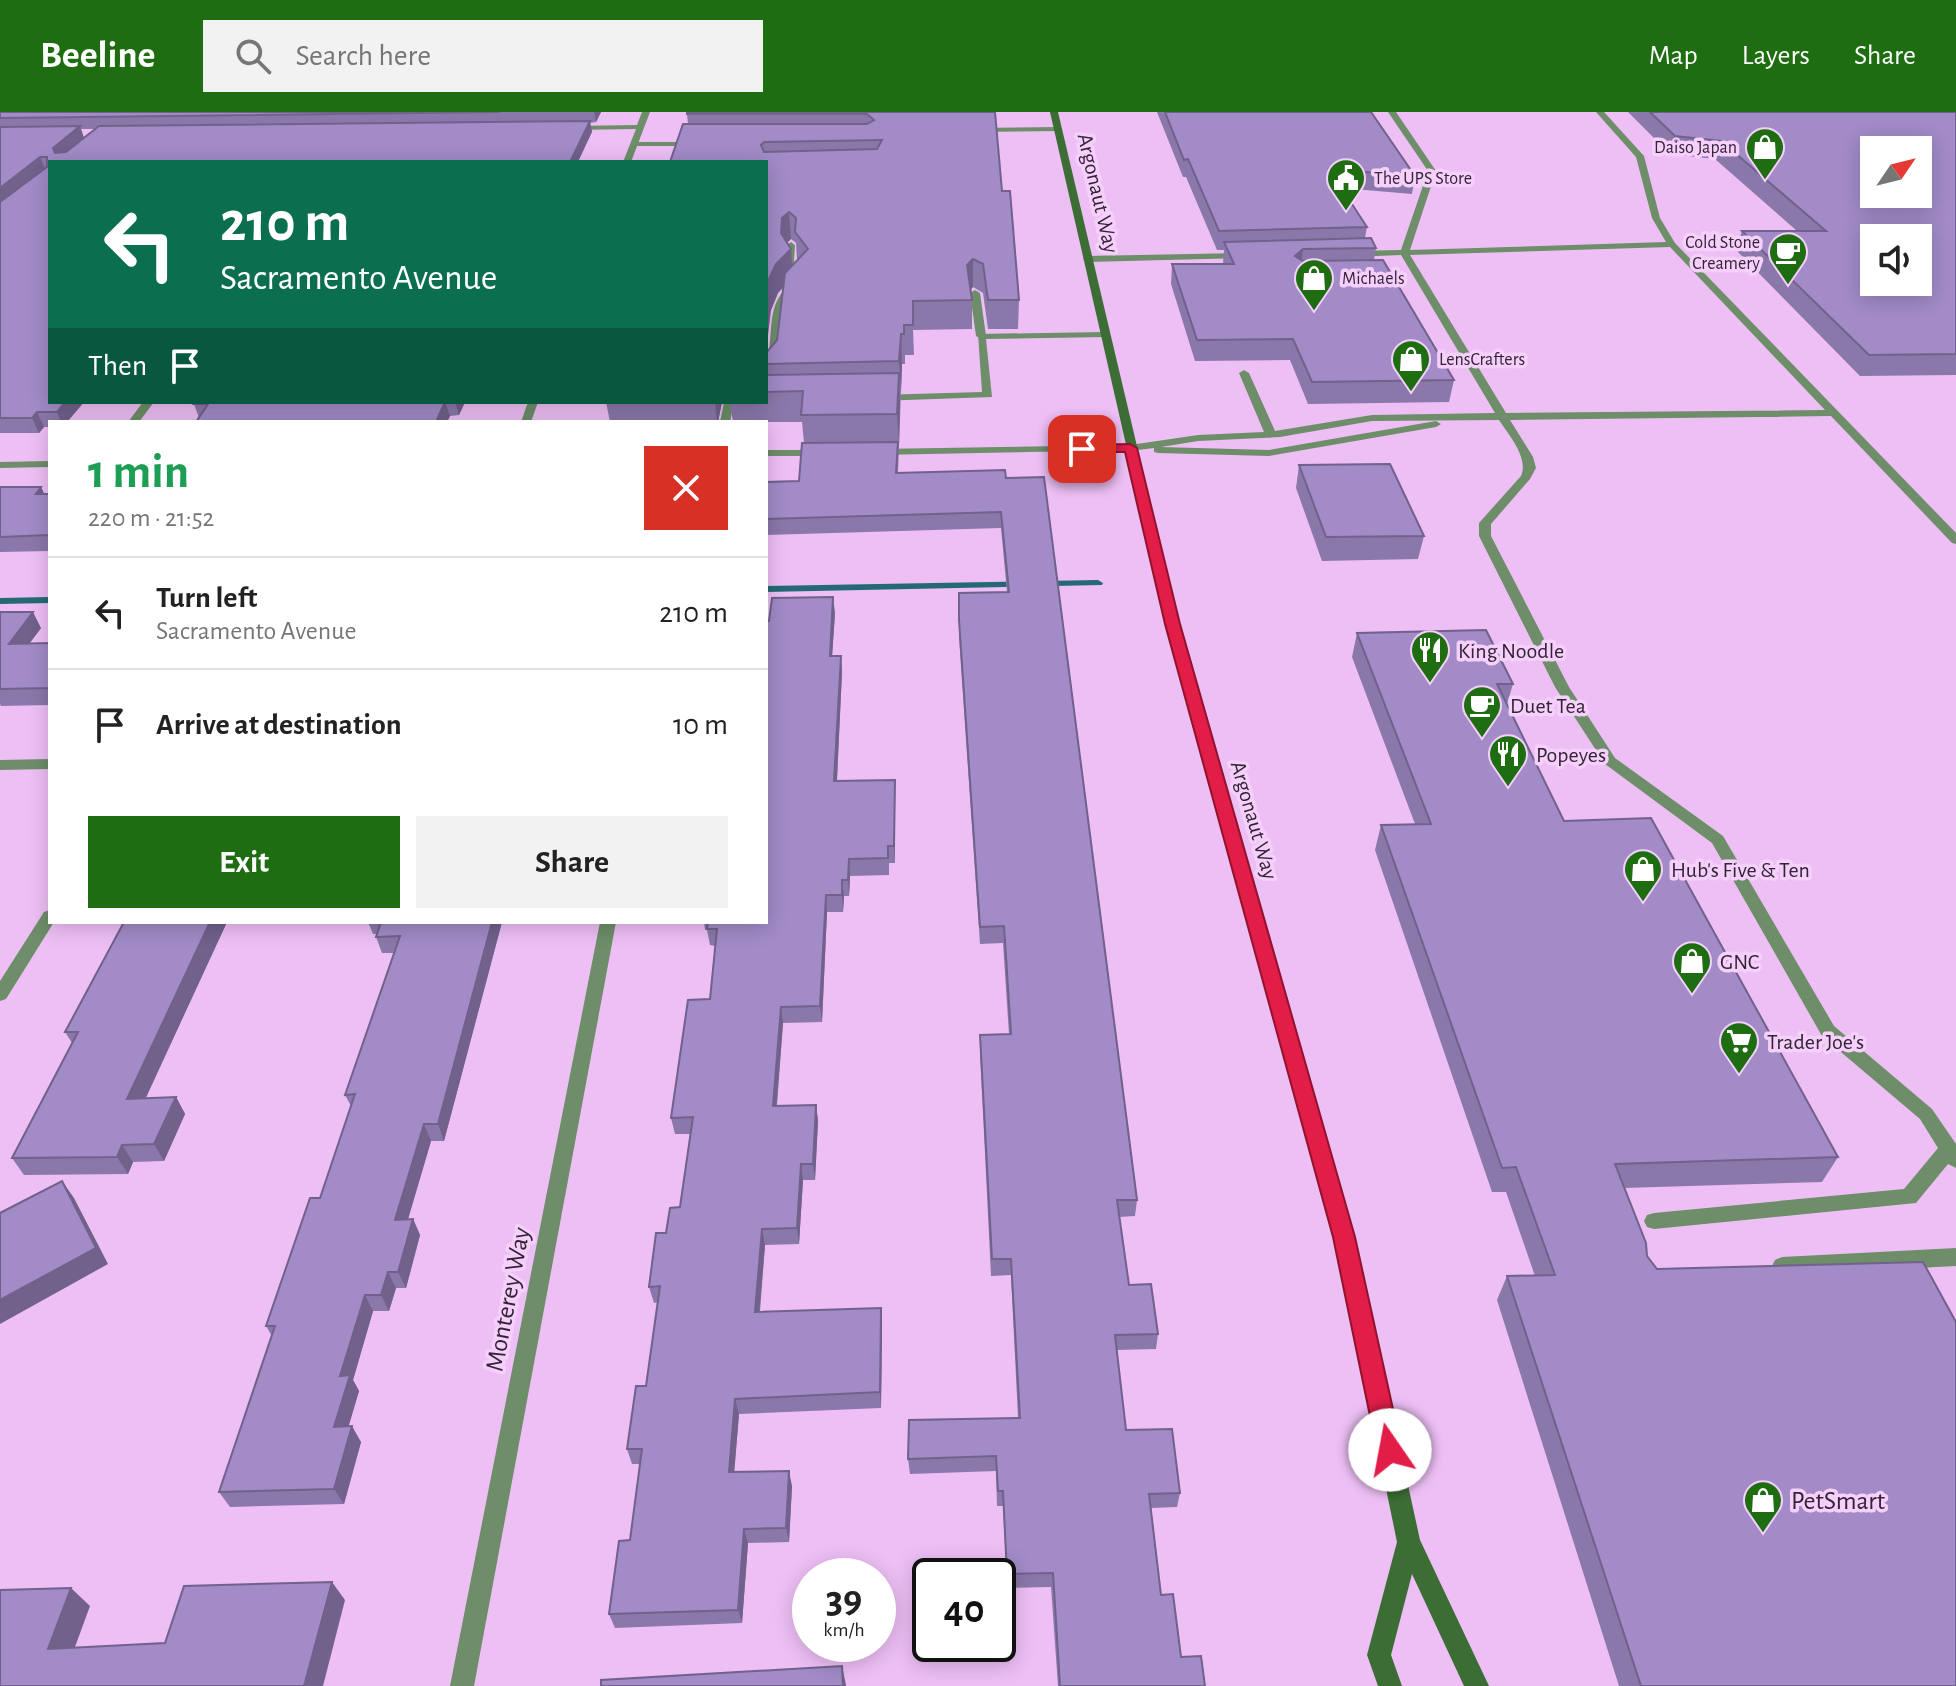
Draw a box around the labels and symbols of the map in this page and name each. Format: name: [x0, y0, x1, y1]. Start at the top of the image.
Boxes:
shop icon: Daiso Japan: [1744, 126, 1786, 181]
street label: Argonaut Way: [1074, 131, 1123, 256]
north arrow: [1860, 136, 1932, 208]
place label: Daiso Japan: [1654, 139, 1737, 157]
public building icon: The UPS Store: [1325, 157, 1367, 212]
place label: The UPS Store: [1374, 170, 1472, 188]
cafe icon: Cold Stone Creamery: [1767, 231, 1809, 286]
place label: Cold Stone Creamery: [1685, 234, 1760, 273]
shop icon: Michaels: [1293, 257, 1335, 312]
place label: Michaels: [1342, 270, 1405, 288]
shop icon: LensCrafters: [1390, 338, 1432, 393]
place label: LensCrafters: [1439, 351, 1525, 369]
pin: [1048, 415, 1116, 483]
restaurant icon: King Noodle: [1409, 629, 1451, 684]
place label: King Noodle: [1458, 640, 1564, 662]
cafe icon: Duet Tea: [1461, 684, 1503, 739]
place label: Duet Tea: [1510, 695, 1586, 717]
restaurant icon: Popeyes: [1487, 733, 1529, 788]
place label: Popeyes: [1536, 744, 1606, 766]
street label: Argonaut Way: [1227, 759, 1282, 883]
shop icon: Hub's Five & Ten: [1622, 848, 1664, 903]
place label: Hub's Five & Ten: [1671, 859, 1810, 881]
shop icon: GNC: [1671, 940, 1713, 995]
place label: GNC: [1720, 951, 1759, 973]
supermarket icon: Trader Joe's: [1718, 1020, 1760, 1075]
place label: Trader Joe's: [1767, 1031, 1864, 1053]
street label: Monterey Way: [481, 1225, 535, 1373]
position arrow: [1348, 1408, 1432, 1492]
shop icon: PetSmart: [1742, 1479, 1784, 1534]
place label: PetSmart: [1791, 1488, 1885, 1514]
speed limit sign: 40: [912, 1558, 1016, 1662]

